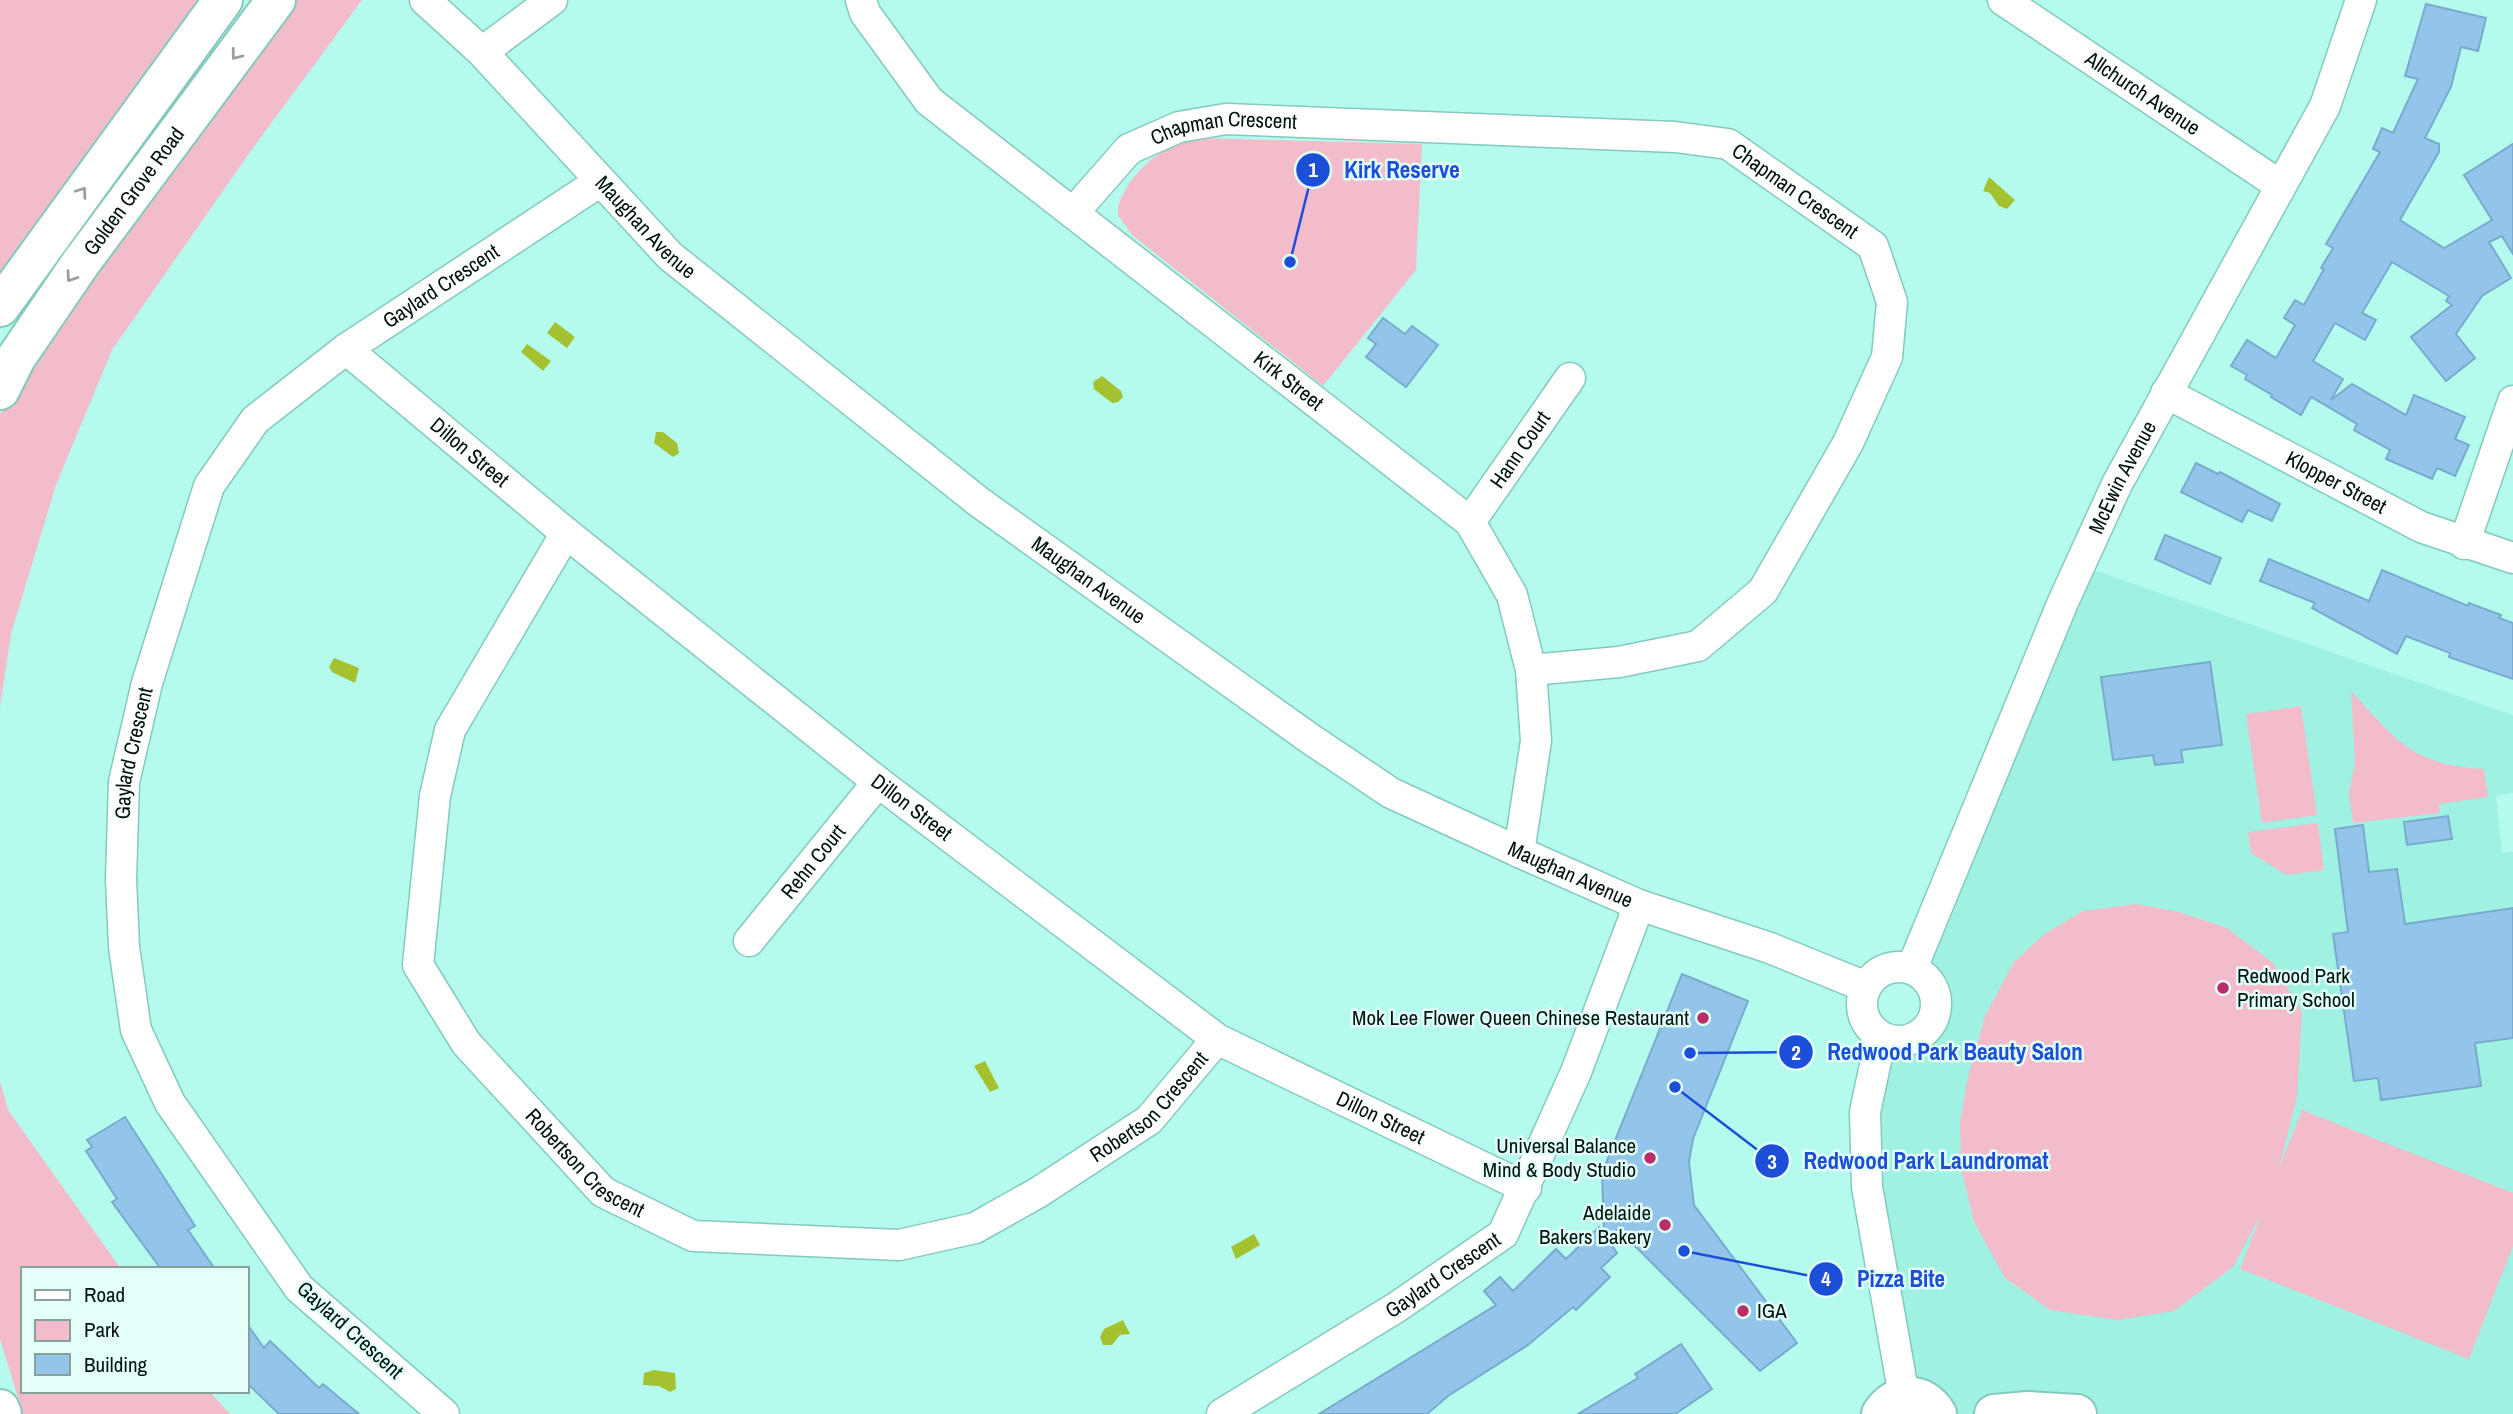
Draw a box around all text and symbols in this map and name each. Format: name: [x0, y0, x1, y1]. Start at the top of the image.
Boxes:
street label: Allchurch Avenue: [2079, 43, 2206, 142]
one-way arrow: [231, 47, 244, 60]
street label: Chapman Crescent: [1146, 104, 1298, 152]
street label: Golden Grove Road: [76, 121, 191, 261]
street label: Chapman Crescent: [1726, 136, 1864, 245]
callout: Kirk Reserve: [1295, 148, 1474, 192]
text: Kirk Reserve: [1344, 154, 1460, 185]
text: 1: [1308, 155, 1318, 184]
street label: Maughan Avenue: [589, 169, 702, 285]
one-way arrow: [74, 187, 87, 200]
street label: Gaylard Crescent: [377, 237, 505, 335]
one-way arrow: [67, 269, 79, 282]
street label: Kirk Street: [1248, 344, 1330, 417]
street label: Hann Court: [1483, 405, 1557, 494]
street label: Dillon Street: [424, 410, 516, 494]
street label: McEwin Avenue: [2081, 415, 2163, 538]
street label: Klopper Street: [2281, 443, 2392, 520]
street label: Maughan Avenue: [1026, 529, 1152, 631]
street label: Gaylard Crescent: [108, 684, 160, 820]
street label: Dillon Street: [865, 767, 958, 847]
street label: Rehn Court: [774, 818, 852, 905]
street label: Maughan Avenue: [1503, 834, 1638, 914]
place label: Redwood Park Primary School: [2237, 961, 2355, 1014]
marker: Redwood Park Primary School: [2215, 980, 2231, 996]
place label: Mok Lee Flower Queen Chinese Restaurant: [1352, 1003, 1689, 1032]
marker: Mok Lee Flower Queen Chinese Restaurant: [1695, 1010, 1711, 1026]
callout: Redwood Park Beauty Salon: [1778, 1030, 2097, 1074]
text: Redwood Park Beauty Salon: [1827, 1036, 2083, 1067]
text: 2: [1791, 1038, 1801, 1067]
street label: Robertson Crescent: [1084, 1045, 1215, 1169]
street label: Dillon Street: [1332, 1084, 1430, 1151]
street label: Robertson Crescent: [519, 1102, 650, 1224]
place label: Universal Balance Mind & Body Studio: [1483, 1131, 1636, 1184]
callout: Redwood Park Laundromat: [1754, 1139, 2062, 1183]
text: Redwood Park Laundromat: [1803, 1145, 2049, 1176]
text: 3: [1767, 1147, 1777, 1176]
marker: Universal Balance Mind & Body Studio: [1642, 1150, 1658, 1166]
place label: Adelaide Bakers Bakery: [1539, 1198, 1651, 1251]
marker: Adelaide Bakers Bakery: [1657, 1217, 1673, 1233]
street label: Gaylard Crescent: [1380, 1225, 1506, 1325]
callout: Pizza Bite: [1808, 1257, 1959, 1301]
text: Pizza Bite: [1857, 1263, 1945, 1294]
text: 4: [1821, 1264, 1831, 1293]
legend: [21, 1267, 248, 1393]
street label: Gaylard Crescent: [291, 1274, 410, 1385]
text: Road: [84, 1280, 125, 1309]
place label: IGA: [1757, 1296, 1787, 1325]
marker: IGA: [1735, 1303, 1751, 1319]
text: Park: [84, 1315, 120, 1344]
text: Building: [84, 1350, 148, 1379]

